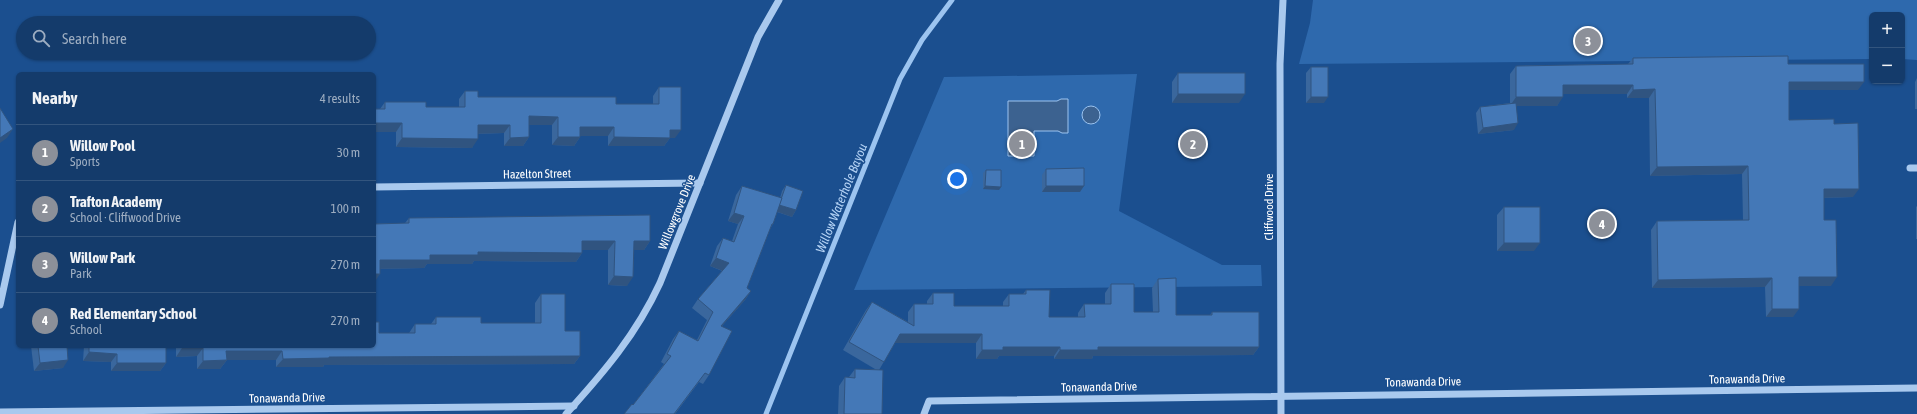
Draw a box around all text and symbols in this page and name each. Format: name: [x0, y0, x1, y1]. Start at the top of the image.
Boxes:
map controls: [1869, 12, 1905, 84]
button: +: [1869, 12, 1905, 48]
search box: [16, 16, 376, 60]
pin: 3: [1575, 26, 1601, 56]
icon: search: [30, 27, 52, 49]
text: Search here: [62, 30, 127, 47]
button: −: [1869, 48, 1905, 84]
text: Nearby: [32, 88, 78, 108]
text: 4 results: [320, 91, 360, 106]
pin: 1: [1009, 129, 1035, 159]
pin: 2: [1180, 129, 1206, 159]
text: Willow Pool: [70, 137, 135, 154]
water label: Willow Waterhole Bayou: [813, 141, 870, 255]
text: 1: [42, 145, 48, 160]
text: 30 m: [337, 145, 360, 160]
text: Sports: [70, 154, 100, 169]
street label: Hazelton Street: [503, 166, 572, 182]
your location: [947, 169, 967, 189]
street label: Willowgrove Drive: [656, 172, 698, 252]
street label: Cliffwood Drive: [1262, 174, 1276, 240]
text: Trafton Academy: [70, 193, 162, 210]
text: 2: [42, 201, 48, 216]
text: 100 m: [331, 201, 360, 216]
pin: 4: [1589, 209, 1615, 239]
text: School · Cliffwood Drive: [70, 210, 181, 225]
text: Willow Park: [70, 249, 135, 266]
text: 3: [42, 257, 48, 272]
text: 270 m: [331, 257, 360, 272]
text: Park: [70, 266, 92, 281]
text: Red Elementary School: [70, 305, 196, 322]
text: 4: [42, 313, 48, 328]
text: 270 m: [331, 313, 360, 328]
text: School: [70, 322, 102, 337]
street label: Tonawanda Drive: [1709, 371, 1785, 387]
street label: Tonawanda Drive: [1385, 374, 1461, 390]
street label: Tonawanda Drive: [1061, 379, 1137, 395]
street label: Tonawanda Drive: [249, 390, 325, 406]

